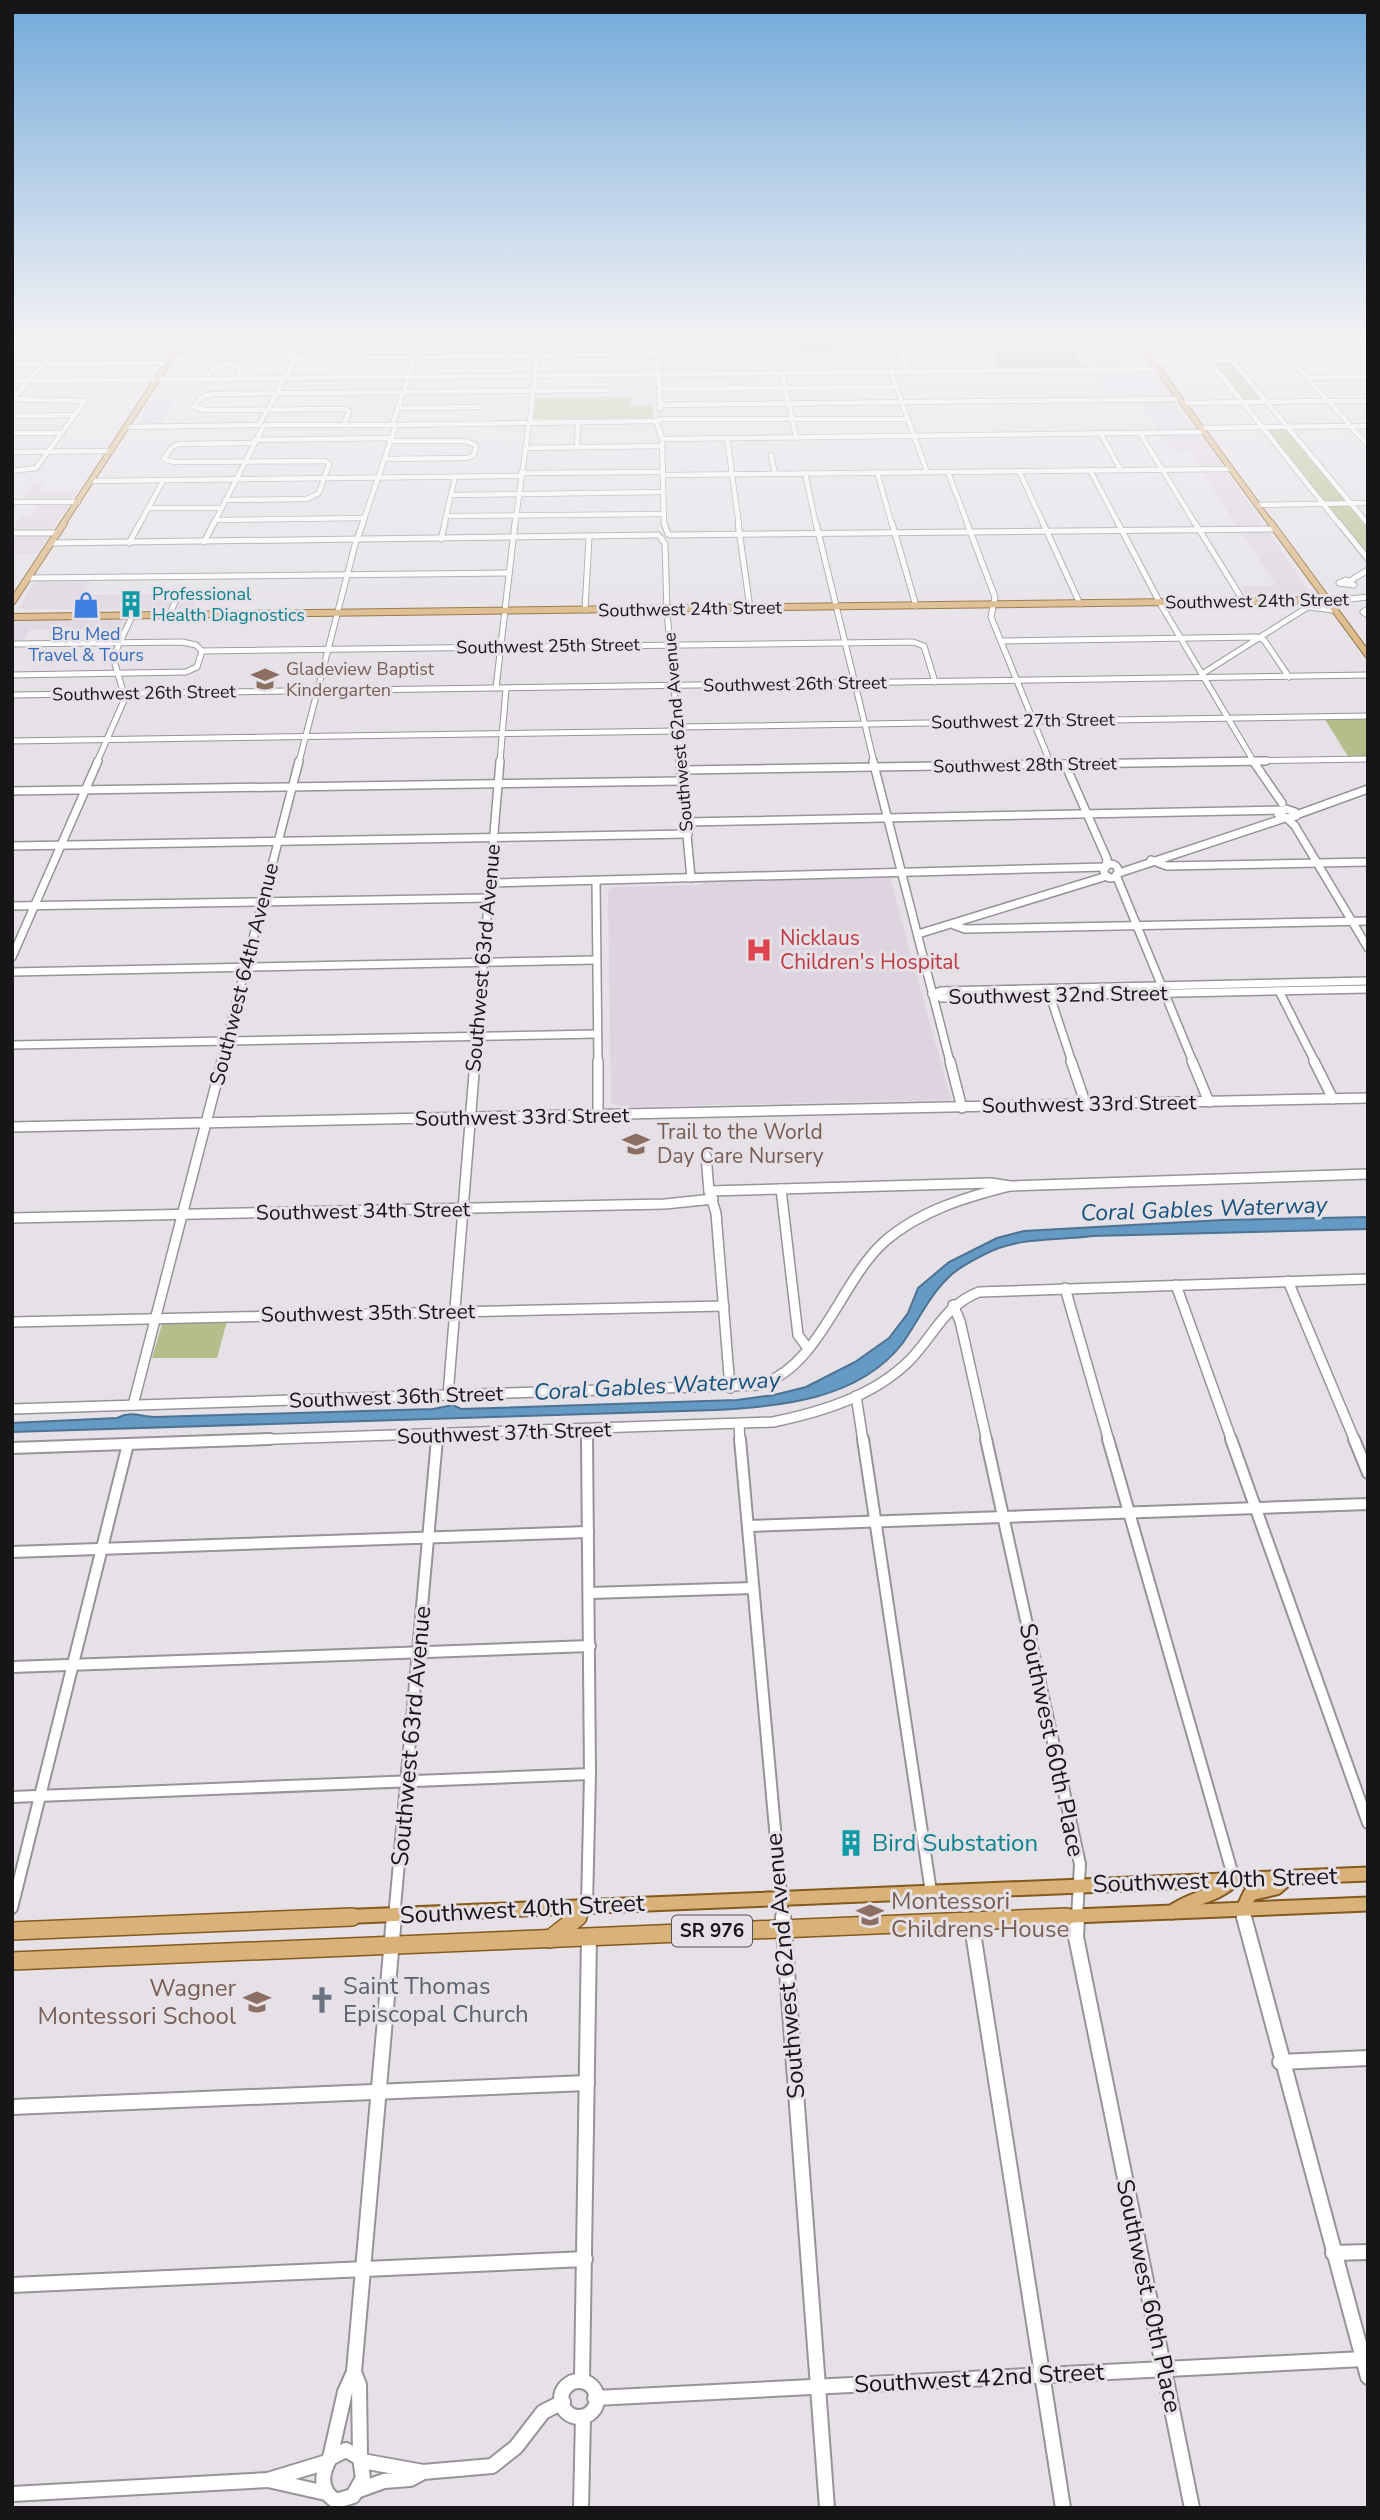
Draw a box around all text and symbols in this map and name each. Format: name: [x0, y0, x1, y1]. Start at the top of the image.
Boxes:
place label: Professional Health Diagnostics: [152, 582, 305, 627]
street label: Southwest 24th Street: [1165, 587, 1350, 615]
building icon: Professional Health Diagnostics: [116, 589, 146, 619]
shop icon: Bru Med Travel & Tours: [71, 590, 101, 620]
street label: Southwest 24th Street: [598, 595, 783, 623]
place label: Bru Med Travel & Tours: [28, 622, 144, 667]
street label: Southwest 62nd Avenue: [657, 631, 699, 833]
street label: Southwest 25th Street: [456, 632, 641, 660]
place label: Gladeview Baptist Kindergarten: [286, 657, 435, 702]
school or university icon: Gladeview Baptist Kindergarten: [250, 664, 280, 694]
street label: Southwest 26th Street: [703, 670, 888, 698]
street label: Southwest 26th Street: [52, 679, 237, 707]
street label: Southwest 27th Street: [931, 707, 1116, 735]
street label: Southwest 28th Street: [933, 751, 1118, 779]
street label: Southwest 63rd Avenue: [459, 843, 507, 1073]
street label: Southwest 64th Avenue: [203, 860, 285, 1088]
place label: Nicklaus Children's Hospital: [780, 924, 960, 976]
hospital icon: Nicklaus Children's Hospital: [744, 935, 774, 965]
street label: Southwest 32nd Street: [948, 979, 1168, 1011]
street label: Southwest 33rd Street: [982, 1088, 1197, 1120]
street label: Southwest 33rd Street: [415, 1101, 630, 1133]
place label: Trail to the World Day Care Nursery: [657, 1118, 824, 1170]
school or university icon: Trail to the World Day Care Nursery: [621, 1129, 651, 1159]
water label: Coral Gables Waterway: [1080, 1189, 1329, 1229]
street label: Southwest 34th Street: [256, 1195, 471, 1227]
street label: Southwest 35th Street: [261, 1297, 476, 1329]
water label: Coral Gables Waterway: [533, 1364, 782, 1408]
street label: Southwest 36th Street: [289, 1379, 504, 1415]
street label: Southwest 37th Street: [397, 1415, 612, 1451]
street label: Southwest 63rd Avenue: [384, 1604, 438, 1868]
street label: Southwest 60th Place: [1012, 1620, 1092, 1860]
place label: Bird Substation: [872, 1827, 1038, 1859]
building icon: Bird Substation: [836, 1828, 866, 1858]
street label: Southwest 62nd Avenue: [757, 1832, 813, 2100]
street label: Southwest 40th Street: [1092, 1860, 1338, 1900]
place label: Montessori Childrens House: [891, 1885, 1069, 1945]
street label: Southwest 40th Street: [399, 1887, 646, 1931]
school or university icon: Montessori Childrens House: [855, 1900, 885, 1930]
road number: SR 976: [672, 1915, 752, 1946]
place label: Saint Thomas Episcopal Church: [343, 1970, 529, 2030]
place label: Wagner Montessori School: [37, 1972, 236, 2032]
church icon: Saint Thomas Episcopal Church: [307, 1985, 337, 2015]
school or university icon: Wagner Montessori School: [242, 1987, 272, 2017]
street label: Southwest 60th Place: [1109, 2176, 1189, 2416]
street label: Southwest 42nd Street: [853, 2355, 1105, 2401]

